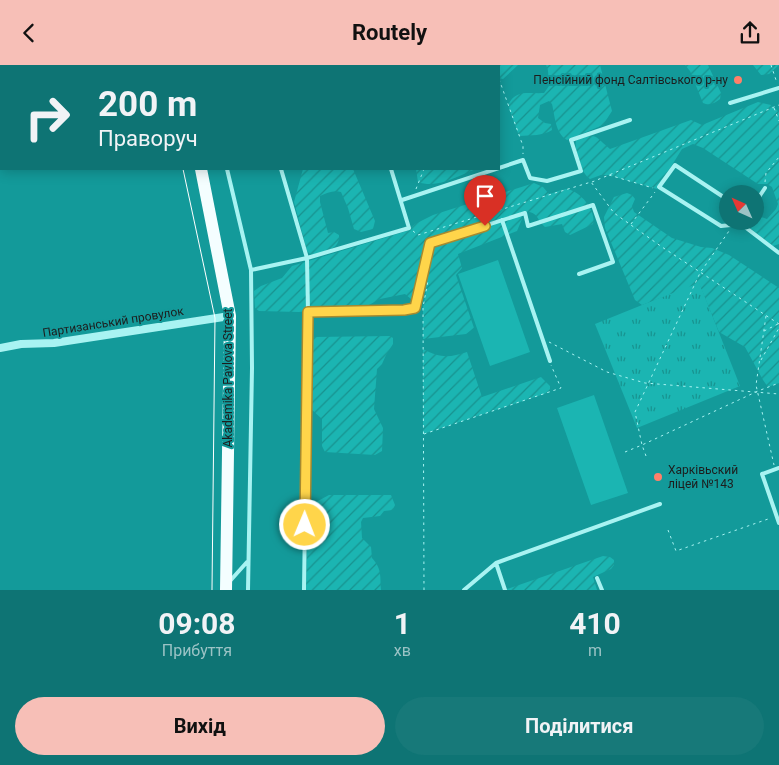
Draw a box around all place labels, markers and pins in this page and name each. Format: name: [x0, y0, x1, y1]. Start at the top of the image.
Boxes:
place label: Пенсійний фонд Салтівського р-ну: [533, 73, 728, 87]
marker: Пенсійний фонд Салтівського р-ну: [732, 74, 744, 86]
pin: [464, 175, 506, 226]
place label: Харківьский ліцей №143: [668, 463, 738, 491]
marker: Харківьский ліцей №143: [652, 471, 664, 483]

